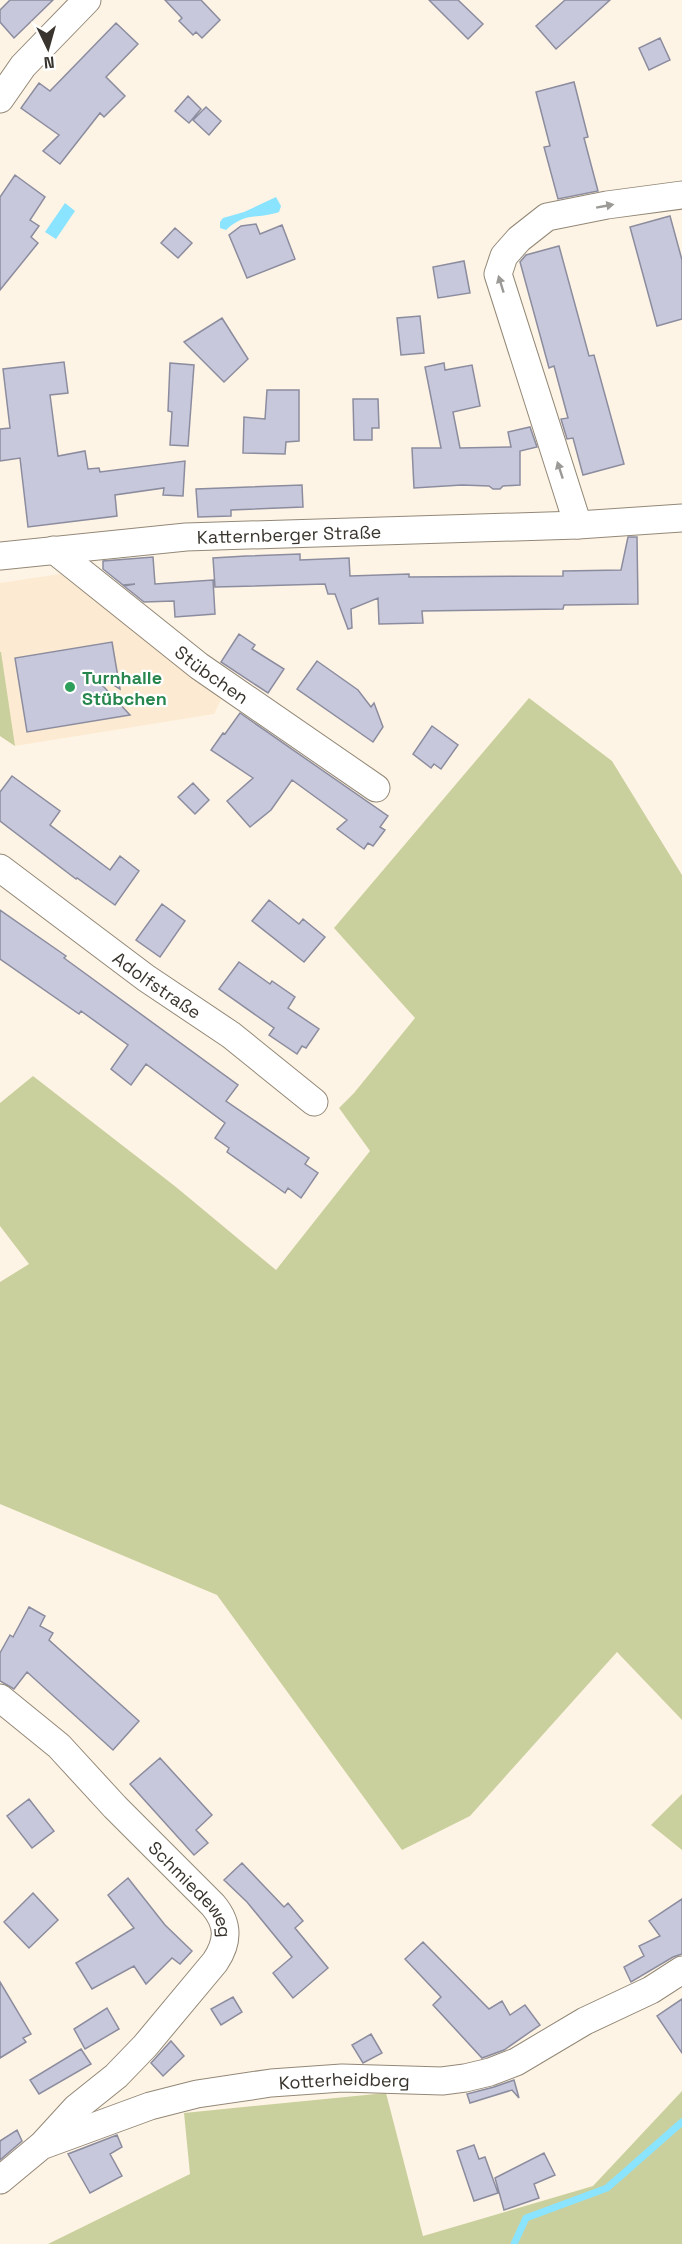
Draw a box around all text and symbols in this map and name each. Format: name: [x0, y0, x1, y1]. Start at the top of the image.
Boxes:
north arrow: [18, 18, 78, 78]
text: N: [43, 52, 56, 73]
one-way arrow: [595, 201, 614, 210]
one-way arrow: [496, 275, 505, 293]
one-way arrow: [555, 461, 564, 479]
street label: Katternberger Straße: [196, 520, 382, 548]
street label: Stübchen: [170, 640, 253, 708]
place label: Turnhalle Stübchen: [82, 666, 167, 710]
marker: Turnhalle Stübchen: [63, 680, 77, 694]
street label: Adolfstraße: [109, 946, 206, 1023]
street label: Schmiedeweg: [144, 1836, 237, 1938]
street label: Kotterheidberg: [278, 2066, 410, 2094]

